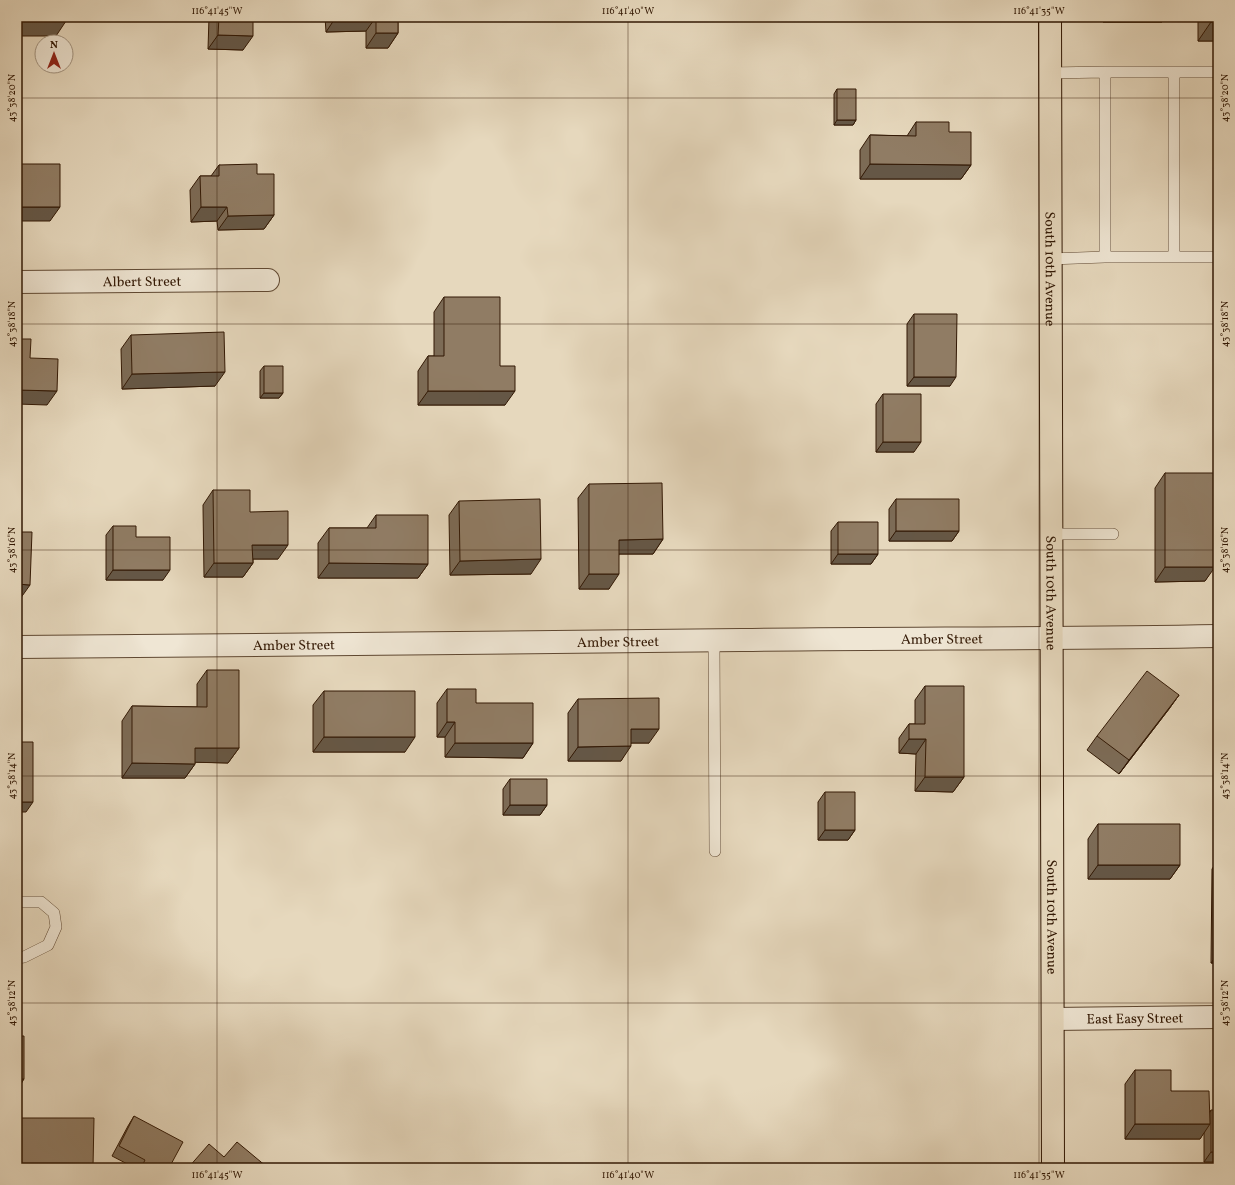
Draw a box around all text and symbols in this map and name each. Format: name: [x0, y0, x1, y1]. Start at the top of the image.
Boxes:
text: 116°41'45"W: [191, 4, 243, 18]
text: 116°41'40"W: [602, 4, 654, 18]
text: 116°41'35"W: [1013, 4, 1065, 18]
north arrow: [34, 34, 74, 74]
text: N: [50, 38, 58, 53]
text: 43°38'20"N: [5, 73, 19, 122]
text: 43°38'20"N: [1218, 73, 1232, 122]
street label: South 10th Avenue: [1040, 211, 1059, 327]
street label: Albert Street: [103, 273, 182, 292]
text: 43°38'18"N: [5, 300, 19, 347]
text: 43°38'18"N: [1218, 300, 1232, 347]
text: 43°38'16"N: [5, 526, 19, 573]
text: 43°38'16"N: [1218, 526, 1232, 573]
street label: South 10th Avenue: [1040, 535, 1060, 651]
street label: Amber Street: [901, 630, 983, 650]
street label: Amber Street: [577, 633, 659, 653]
street label: Amber Street: [253, 636, 335, 656]
text: 43°38'14"N: [5, 752, 19, 800]
text: 43°38'14"N: [1218, 752, 1232, 800]
street label: South 10th Avenue: [1041, 859, 1060, 975]
text: 43°38'12"N: [5, 979, 19, 1026]
text: 43°38'12"N: [1218, 979, 1232, 1026]
street label: East Easy Street: [1086, 1009, 1184, 1030]
text: 116°41'45"W: [191, 1168, 243, 1182]
text: 116°41'40"W: [602, 1168, 654, 1182]
text: 116°41'35"W: [1013, 1168, 1065, 1182]

